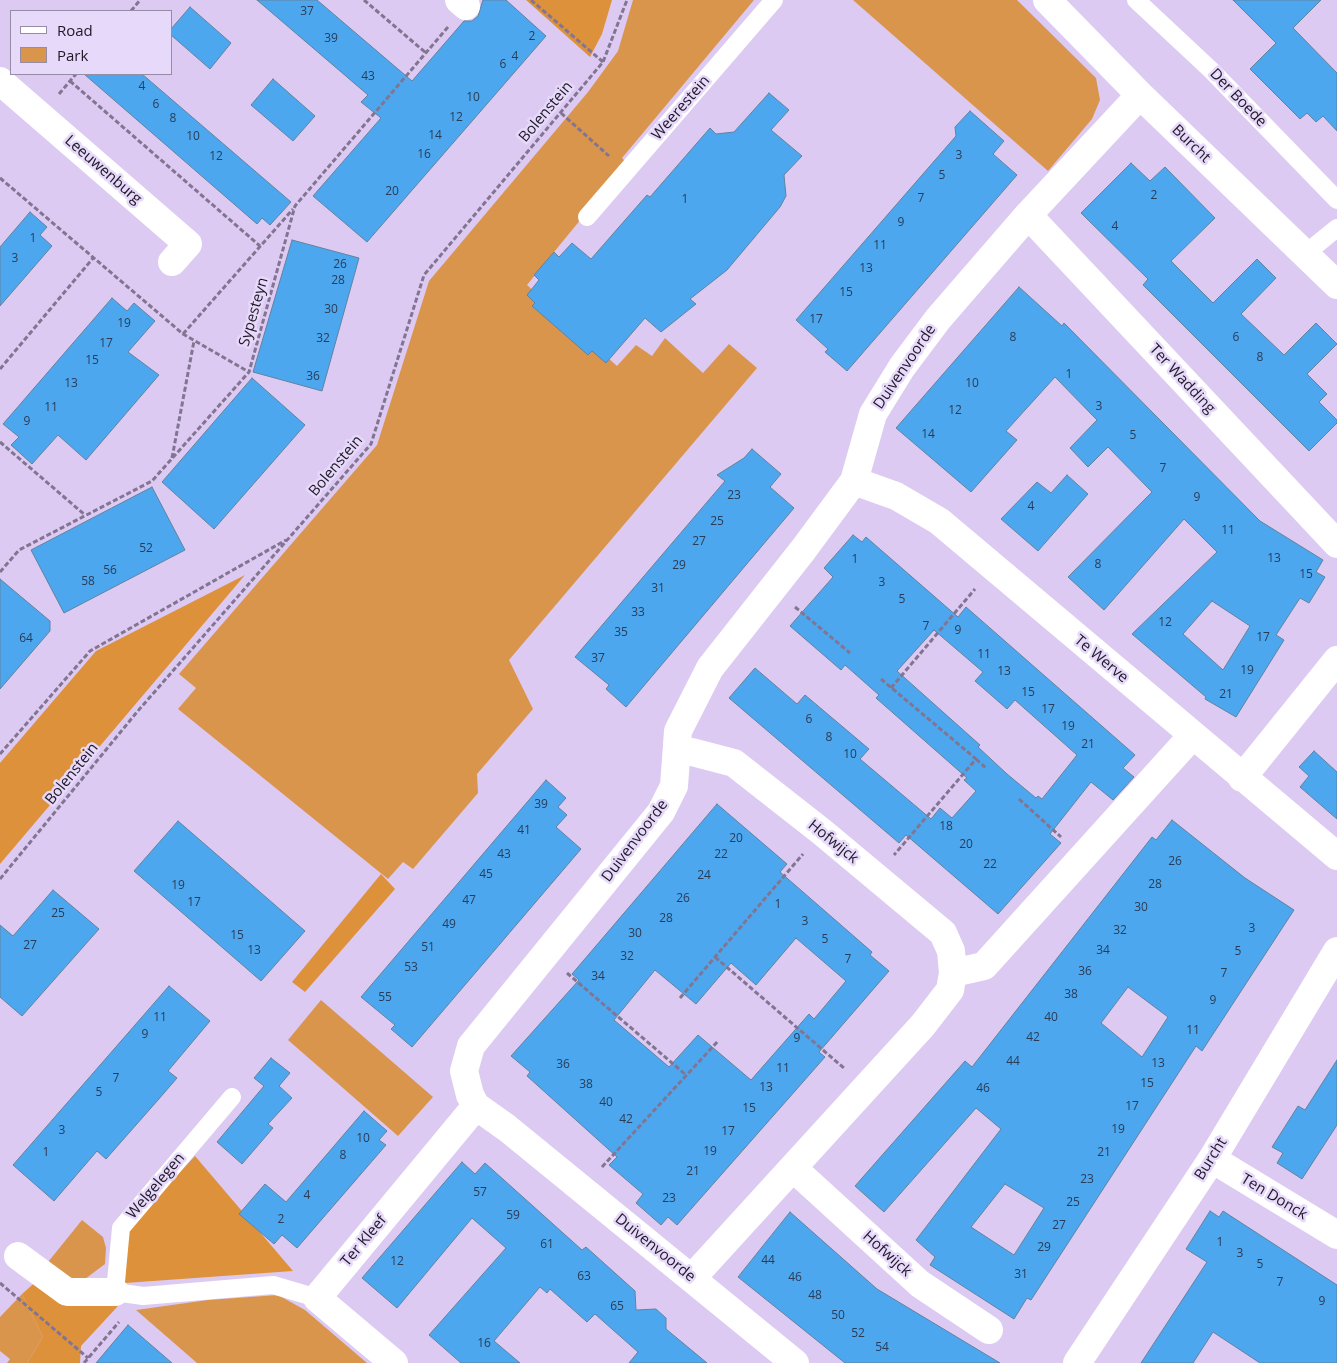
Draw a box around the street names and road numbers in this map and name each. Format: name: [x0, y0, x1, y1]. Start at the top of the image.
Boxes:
street label: Der Boede: [1206, 65, 1270, 131]
street label: Weerestein: [648, 72, 714, 144]
street label: Bolenstein: [515, 78, 577, 146]
street label: Burcht: [1168, 121, 1214, 167]
street label: Leeuwenburg: [61, 132, 145, 208]
street label: Sypesteyn: [236, 275, 272, 349]
street label: Duivenvoorde: [870, 321, 940, 413]
street label: Ter Wadding: [1145, 341, 1219, 417]
street label: Bolenstein: [305, 432, 367, 500]
street label: Te Werve: [1070, 631, 1132, 687]
street label: Bolenstein: [42, 740, 102, 808]
street label: Duivenvoorde: [598, 796, 672, 886]
street label: Hofwijck: [804, 816, 862, 868]
street label: Burcht: [1191, 1134, 1231, 1184]
street label: Welgelegen: [123, 1149, 189, 1223]
street label: Ten Donck: [1238, 1170, 1310, 1224]
street label: Duivenvoorde: [611, 1210, 699, 1286]
street label: Ter Kleef: [337, 1212, 391, 1270]
street label: Hofwijck: [859, 1227, 915, 1281]

